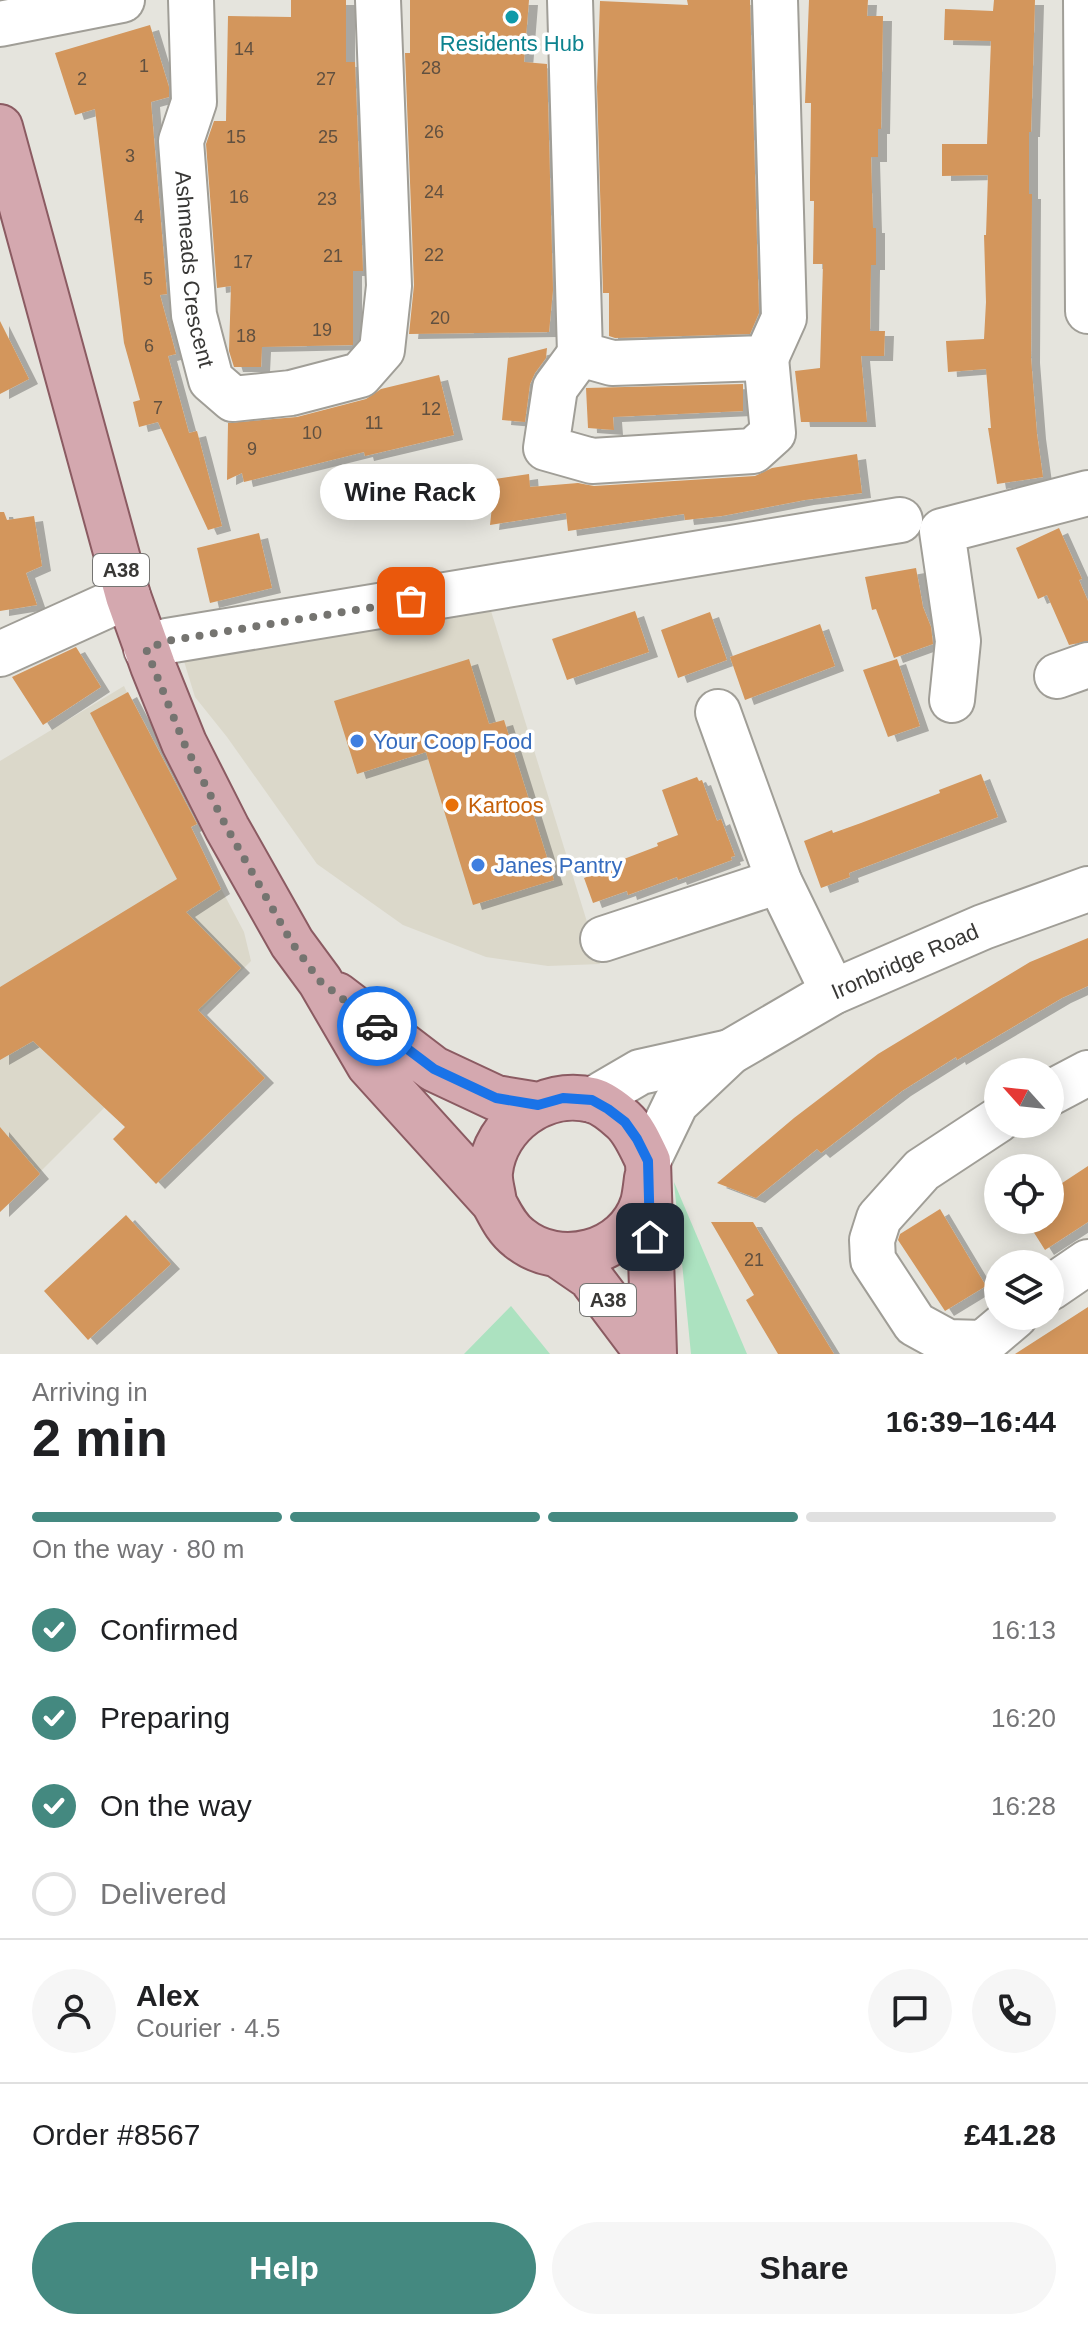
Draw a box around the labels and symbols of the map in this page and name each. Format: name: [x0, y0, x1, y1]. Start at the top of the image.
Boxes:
marker: Residents Hub: [503, 8, 521, 26]
place label: Residents Hub: [440, 31, 584, 56]
house number: 14: [234, 39, 254, 59]
house number: 1: [139, 56, 149, 76]
house number: 28: [421, 58, 441, 78]
house number: 2: [77, 69, 87, 89]
house number: 27: [316, 69, 336, 89]
house number: 26: [424, 122, 444, 142]
house number: 15: [226, 127, 246, 147]
house number: 25: [318, 127, 338, 147]
house number: 3: [125, 146, 135, 166]
street label: Ashmeads Crescent: [171, 170, 220, 370]
house number: 24: [424, 182, 444, 202]
house number: 16: [229, 187, 249, 207]
house number: 23: [317, 189, 337, 209]
house number: 4: [134, 207, 144, 227]
house number: 22: [424, 245, 444, 265]
house number: 21: [323, 246, 343, 266]
house number: 17: [233, 252, 253, 272]
house number: 5: [143, 269, 153, 289]
house number: 20: [430, 308, 450, 328]
house number: 19: [312, 320, 332, 340]
house number: 18: [236, 326, 256, 346]
house number: 6: [144, 336, 154, 356]
house number: 7: [153, 398, 163, 418]
house number: 12: [421, 399, 441, 419]
house number: 11: [365, 413, 383, 433]
house number: 10: [302, 423, 322, 443]
house number: 9: [247, 439, 257, 459]
callout: Wine Rack: [321, 465, 501, 521]
road number: A38: [93, 554, 149, 586]
pin: [377, 567, 445, 635]
place label: Your Coop Food: [373, 729, 532, 754]
marker: Your Coop Food: [348, 732, 366, 750]
place label: Kartoos: [468, 793, 544, 818]
marker: Kartoos: [443, 796, 461, 814]
place label: Janes Pantry: [494, 853, 622, 878]
marker: Janes Pantry: [469, 856, 487, 874]
street label: Ironbridge Road: [827, 918, 982, 1004]
courier: [337, 986, 417, 1066]
north arrow: [984, 1058, 1064, 1138]
pin: [616, 1203, 684, 1271]
house number: 21: [744, 1250, 764, 1270]
road number: A38: [580, 1284, 636, 1316]

